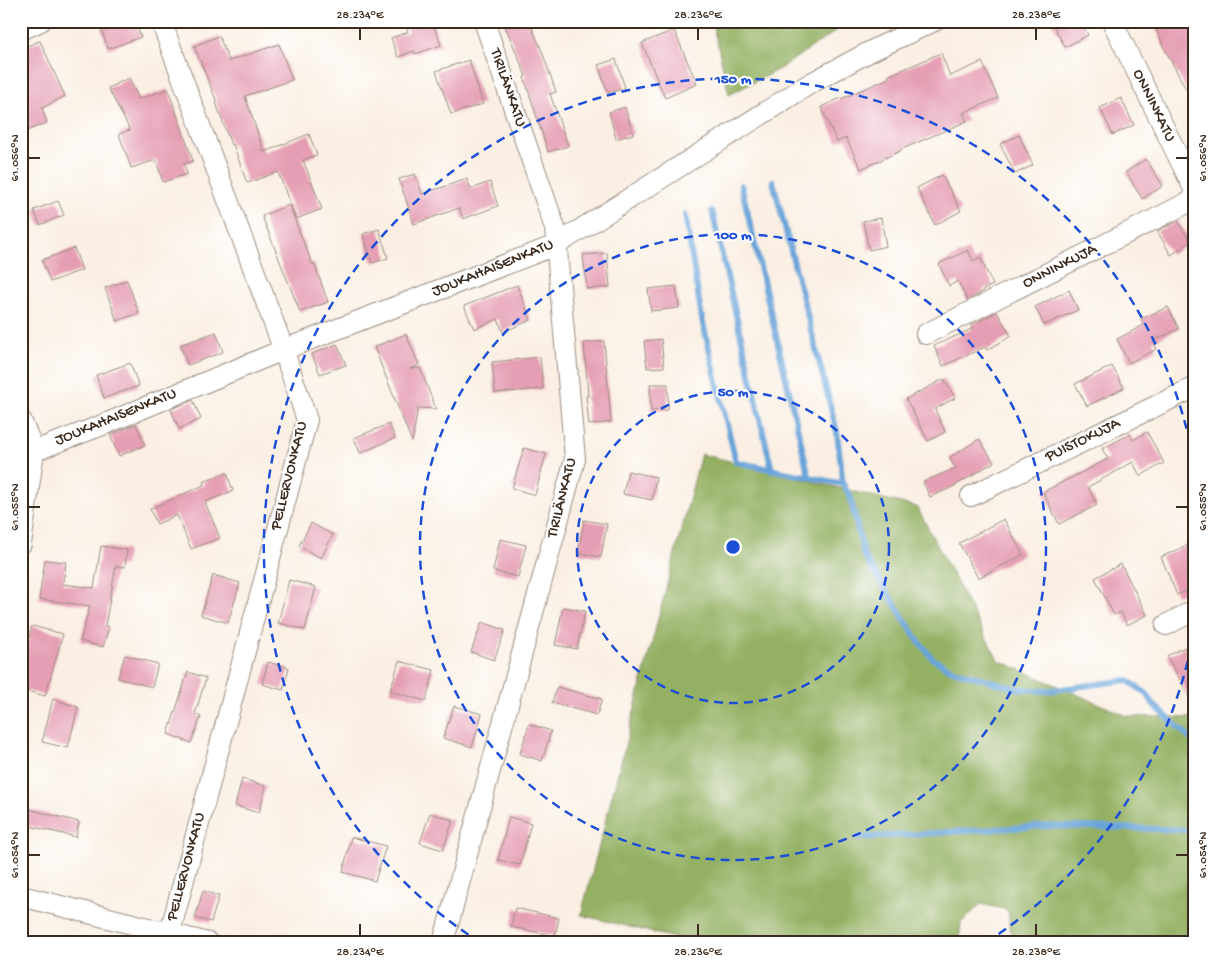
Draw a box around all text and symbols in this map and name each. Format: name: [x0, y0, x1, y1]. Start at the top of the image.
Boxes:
text: 28.234°E: [337, 9, 384, 23]
text: 28.236°E: [674, 9, 722, 23]
text: 28.238°E: [1012, 9, 1060, 23]
street label: TIRILÄNKATU: [484, 45, 529, 130]
street label: ONNINKATU: [1127, 67, 1179, 145]
text: 150 m: [714, 71, 752, 89]
text: 61.056°N: [9, 134, 23, 182]
text: 61.056°N: [1197, 134, 1211, 182]
text: 100 m: [713, 227, 752, 245]
street label: JOUKAHAISENKATU: [429, 236, 557, 302]
street label: ONNINKUJA: [1020, 239, 1102, 294]
text: 50 m: [718, 384, 749, 402]
street label: JOUKAHAISENKATU: [52, 385, 180, 451]
street label: PUISTOKUJA: [1042, 414, 1125, 468]
street label: PELLERVONKATU: [267, 420, 313, 533]
street label: TIRILÄNKATU: [544, 456, 582, 541]
text: 61.055°N: [9, 483, 23, 531]
text: 61.055°N: [1197, 483, 1211, 531]
centre of rings: [724, 538, 742, 556]
street label: PELLERVONKATU: [163, 811, 211, 924]
text: 61.054°N: [9, 831, 23, 878]
text: 61.054°N: [1197, 831, 1211, 878]
text: 28.234°E: [337, 946, 384, 960]
text: 28.236°E: [674, 946, 722, 960]
text: 28.238°E: [1012, 946, 1060, 960]

